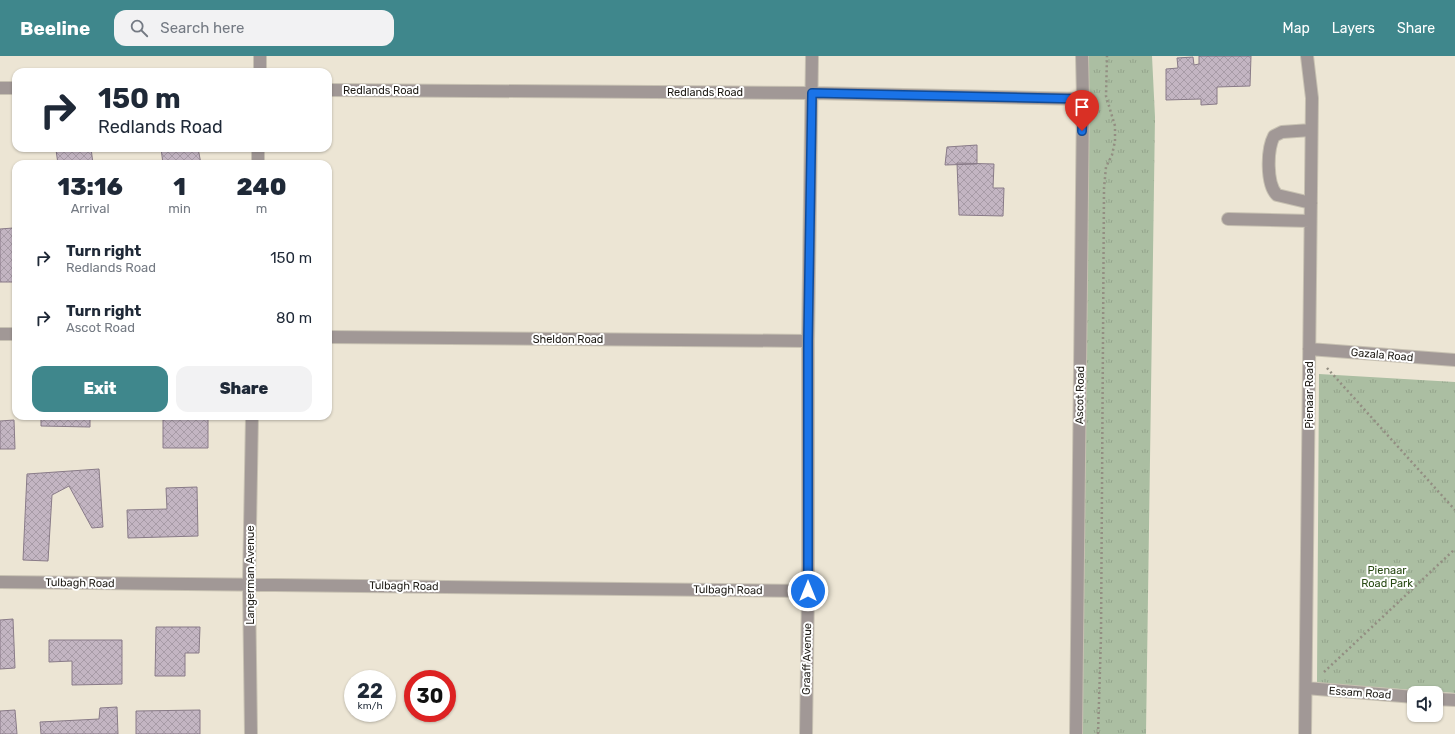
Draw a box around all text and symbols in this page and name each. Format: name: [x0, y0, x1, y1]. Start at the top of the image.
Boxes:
search box: [114, 10, 394, 46]
text: Beeline: [20, 17, 90, 40]
icon: search: [128, 17, 150, 39]
text: Search here: [160, 19, 244, 37]
text: Map: [1283, 20, 1310, 37]
text: Layers: [1332, 20, 1375, 37]
text: Share: [1397, 20, 1435, 37]
text: 150 m: [98, 82, 181, 115]
icon: right: [32, 84, 84, 136]
street label: Redlands Road: [343, 84, 419, 97]
street label: Redlands Road: [667, 86, 743, 99]
pin: [1065, 90, 1099, 131]
icon: arrive: [1071, 96, 1093, 118]
text: Redlands Road: [98, 116, 223, 138]
text: 13:16: [58, 173, 123, 201]
text: 1: [173, 173, 186, 201]
text: 240: [236, 173, 286, 201]
text: Arrival: [71, 201, 110, 216]
text: min: [168, 201, 191, 216]
text: m: [256, 201, 267, 216]
text: Turn right: [66, 242, 141, 260]
icon: right: [32, 247, 54, 269]
text: 150 m: [270, 249, 312, 267]
text: Redlands Road: [66, 260, 156, 275]
text: Turn right: [66, 302, 141, 320]
icon: right: [32, 307, 54, 329]
text: 80 m: [276, 309, 312, 327]
text: Ascot Road: [66, 320, 135, 335]
street label: Sheldon Road: [533, 333, 603, 346]
street label: Gazala Road: [1350, 346, 1414, 364]
street label: Pienaar Road: [1303, 361, 1316, 429]
button: Exit: [32, 366, 168, 412]
button: Share: [176, 366, 312, 412]
street label: Ascot Road: [1073, 366, 1087, 424]
street label: Langerman Avenue: [244, 525, 257, 625]
park label: Pienaar Road Park: [1361, 564, 1413, 590]
position arrow: [787, 570, 829, 612]
street label: Tulbagh Road: [45, 576, 115, 590]
street label: Tulbagh Road: [369, 579, 439, 593]
street label: Tulbagh Road: [693, 583, 763, 597]
street label: Graaff Avenue: [800, 623, 814, 695]
speed limit sign: 30: [404, 670, 456, 722]
text: 22: [357, 679, 383, 703]
street label: Essam Road: [1328, 684, 1392, 702]
map controls: [1407, 686, 1443, 722]
button: sound: [1407, 686, 1443, 722]
text: km/h: [358, 700, 382, 712]

